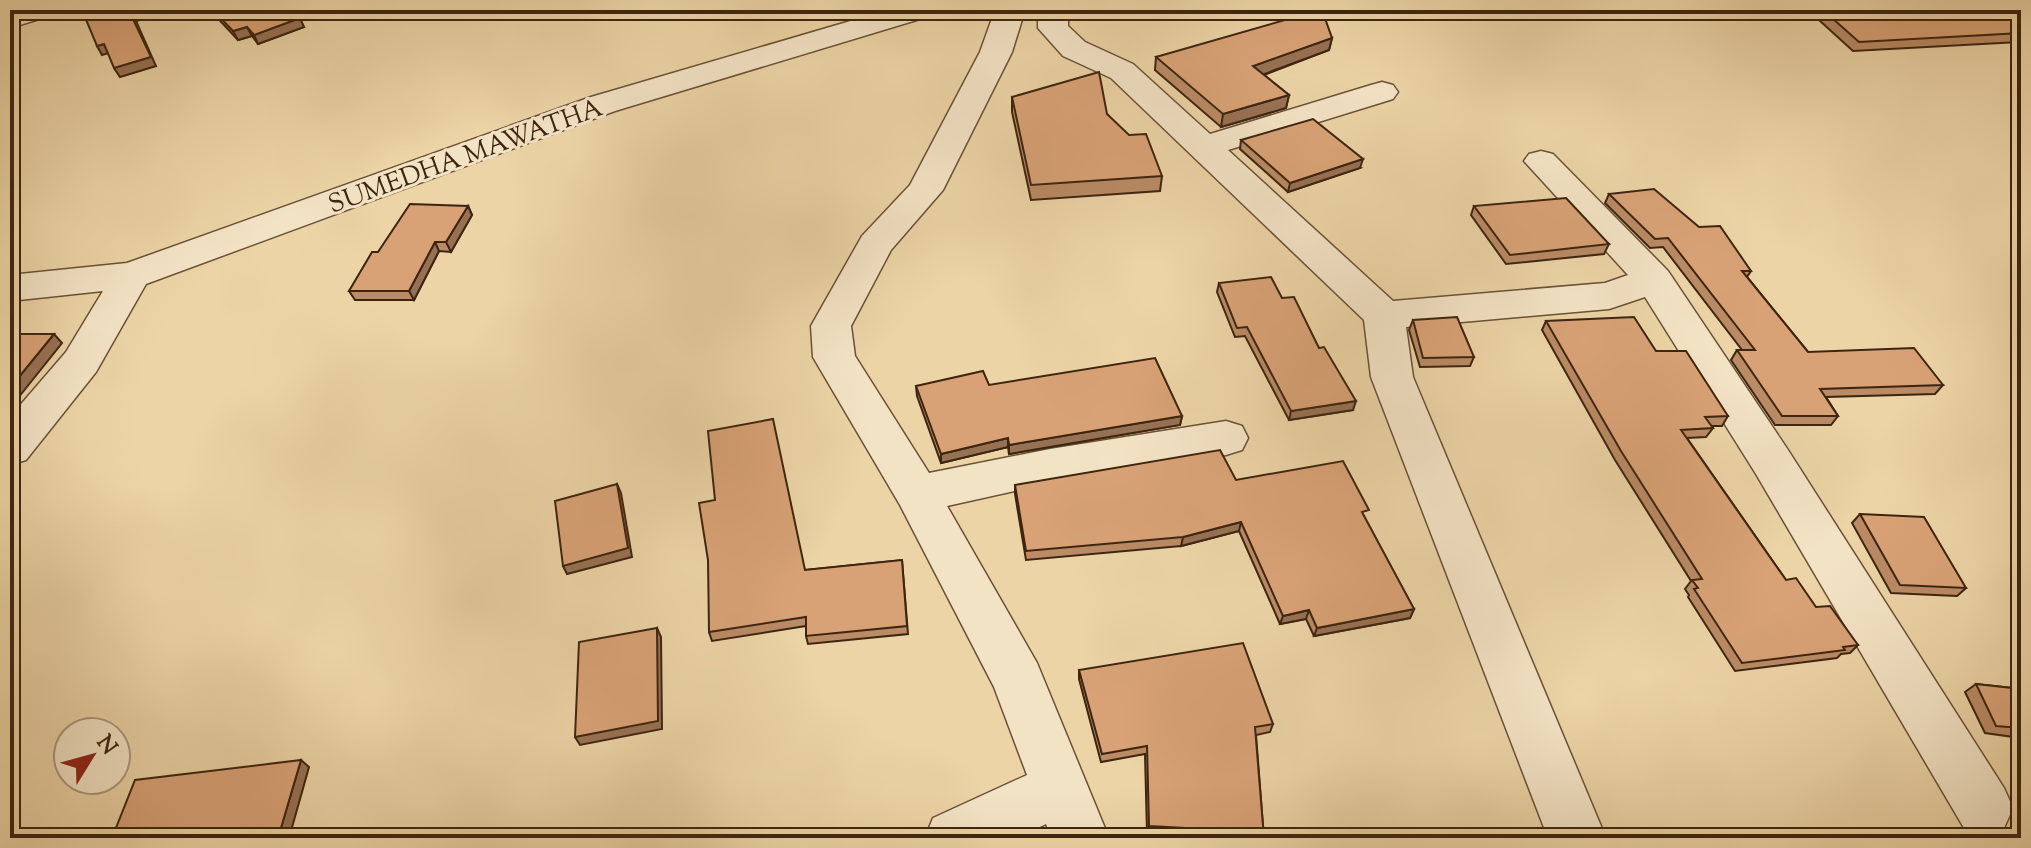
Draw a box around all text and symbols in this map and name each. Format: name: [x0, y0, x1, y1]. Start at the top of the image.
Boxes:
street label: SUMEDHA MAWATHA: [324, 90, 608, 224]
north arrow: [52, 716, 132, 796]
text: N: [88, 729, 124, 763]

